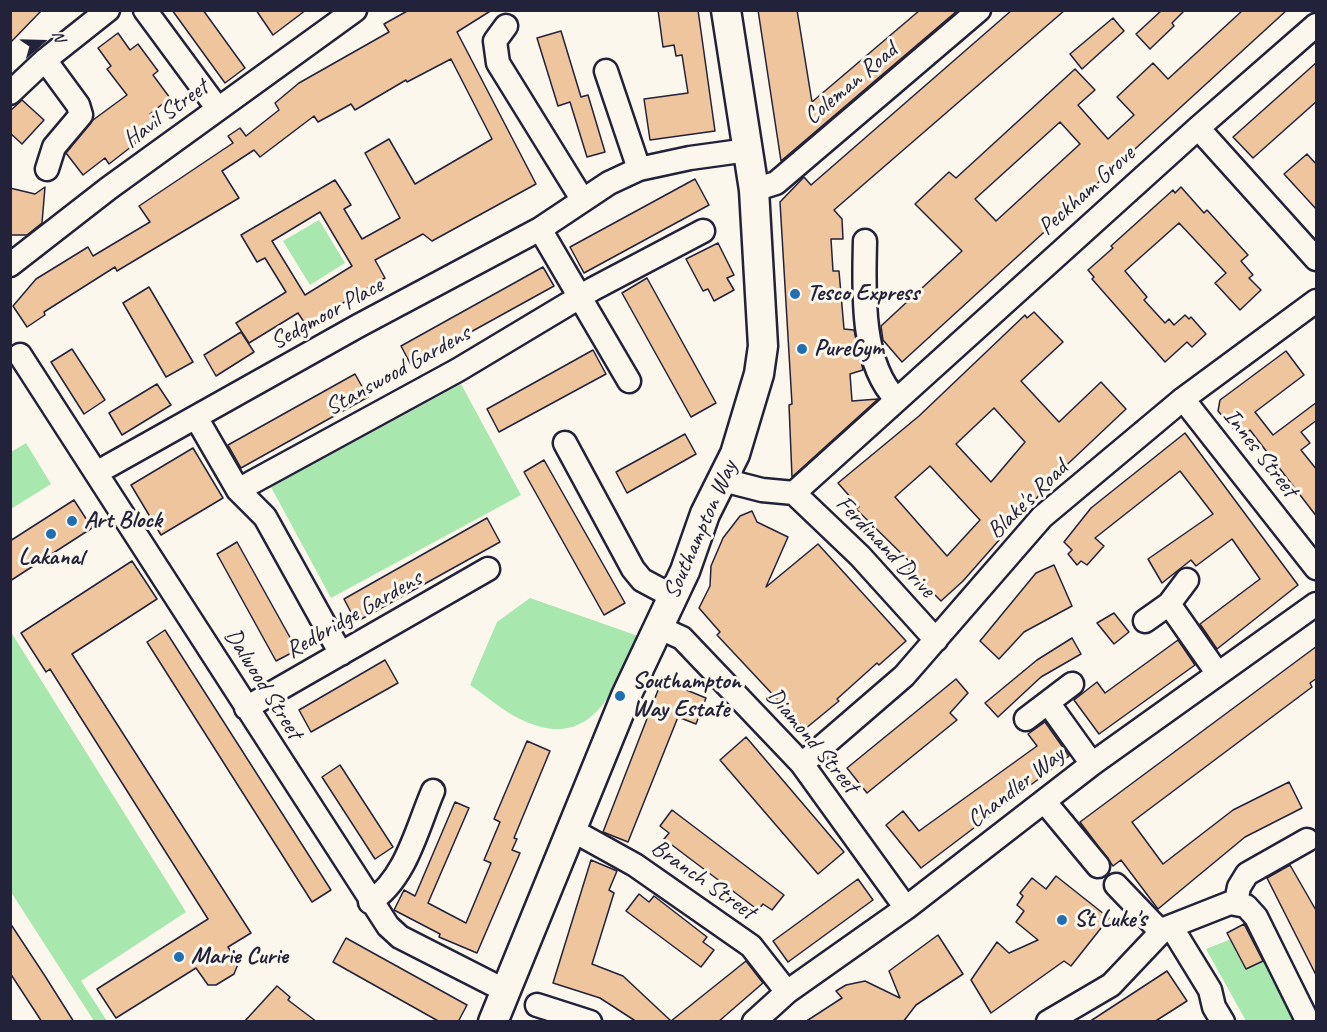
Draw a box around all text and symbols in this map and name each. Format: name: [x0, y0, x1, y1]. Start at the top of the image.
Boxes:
north arrow: [12, 12, 72, 72]
text: N: [48, 28, 70, 44]
street label: Coleman Road: [798, 37, 904, 131]
street label: Havil Street: [118, 74, 214, 154]
street label: Peckham Grove: [1033, 140, 1141, 242]
street label: Sedgmoor Place: [266, 271, 388, 357]
place label: Tesco Express: [807, 280, 919, 308]
marker: Tesco Express: [788, 287, 802, 301]
street label: Stanswood Gardens: [321, 319, 475, 423]
place label: PureGym: [814, 335, 884, 363]
marker: PureGym: [795, 342, 809, 356]
street label: Innes Street: [1216, 403, 1304, 503]
street label: Blake's Road: [982, 455, 1074, 545]
street label: Southampton Way: [658, 456, 744, 604]
street label: Ferdinand Drive: [829, 490, 941, 604]
place label: Art Block: [84, 507, 162, 535]
marker: Art Block: [65, 514, 79, 528]
marker: Lakanal: [44, 527, 58, 541]
place label: Lakanal: [18, 544, 84, 572]
street label: Redbridge Gardens: [281, 565, 427, 665]
street label: Dalwood Street: [218, 623, 308, 745]
place label: Southampton Way Estate: [632, 668, 741, 724]
street label: Diamond Street: [760, 682, 864, 800]
marker: Southampton Way Estate: [613, 689, 627, 703]
street label: Chandler Way: [962, 741, 1070, 835]
street label: Branch Street: [645, 834, 761, 926]
place label: St Luke's: [1074, 906, 1147, 934]
marker: St Luke's: [1055, 913, 1069, 927]
place label: Marie Curie: [191, 943, 288, 971]
marker: Marie Curie: [172, 950, 186, 964]

